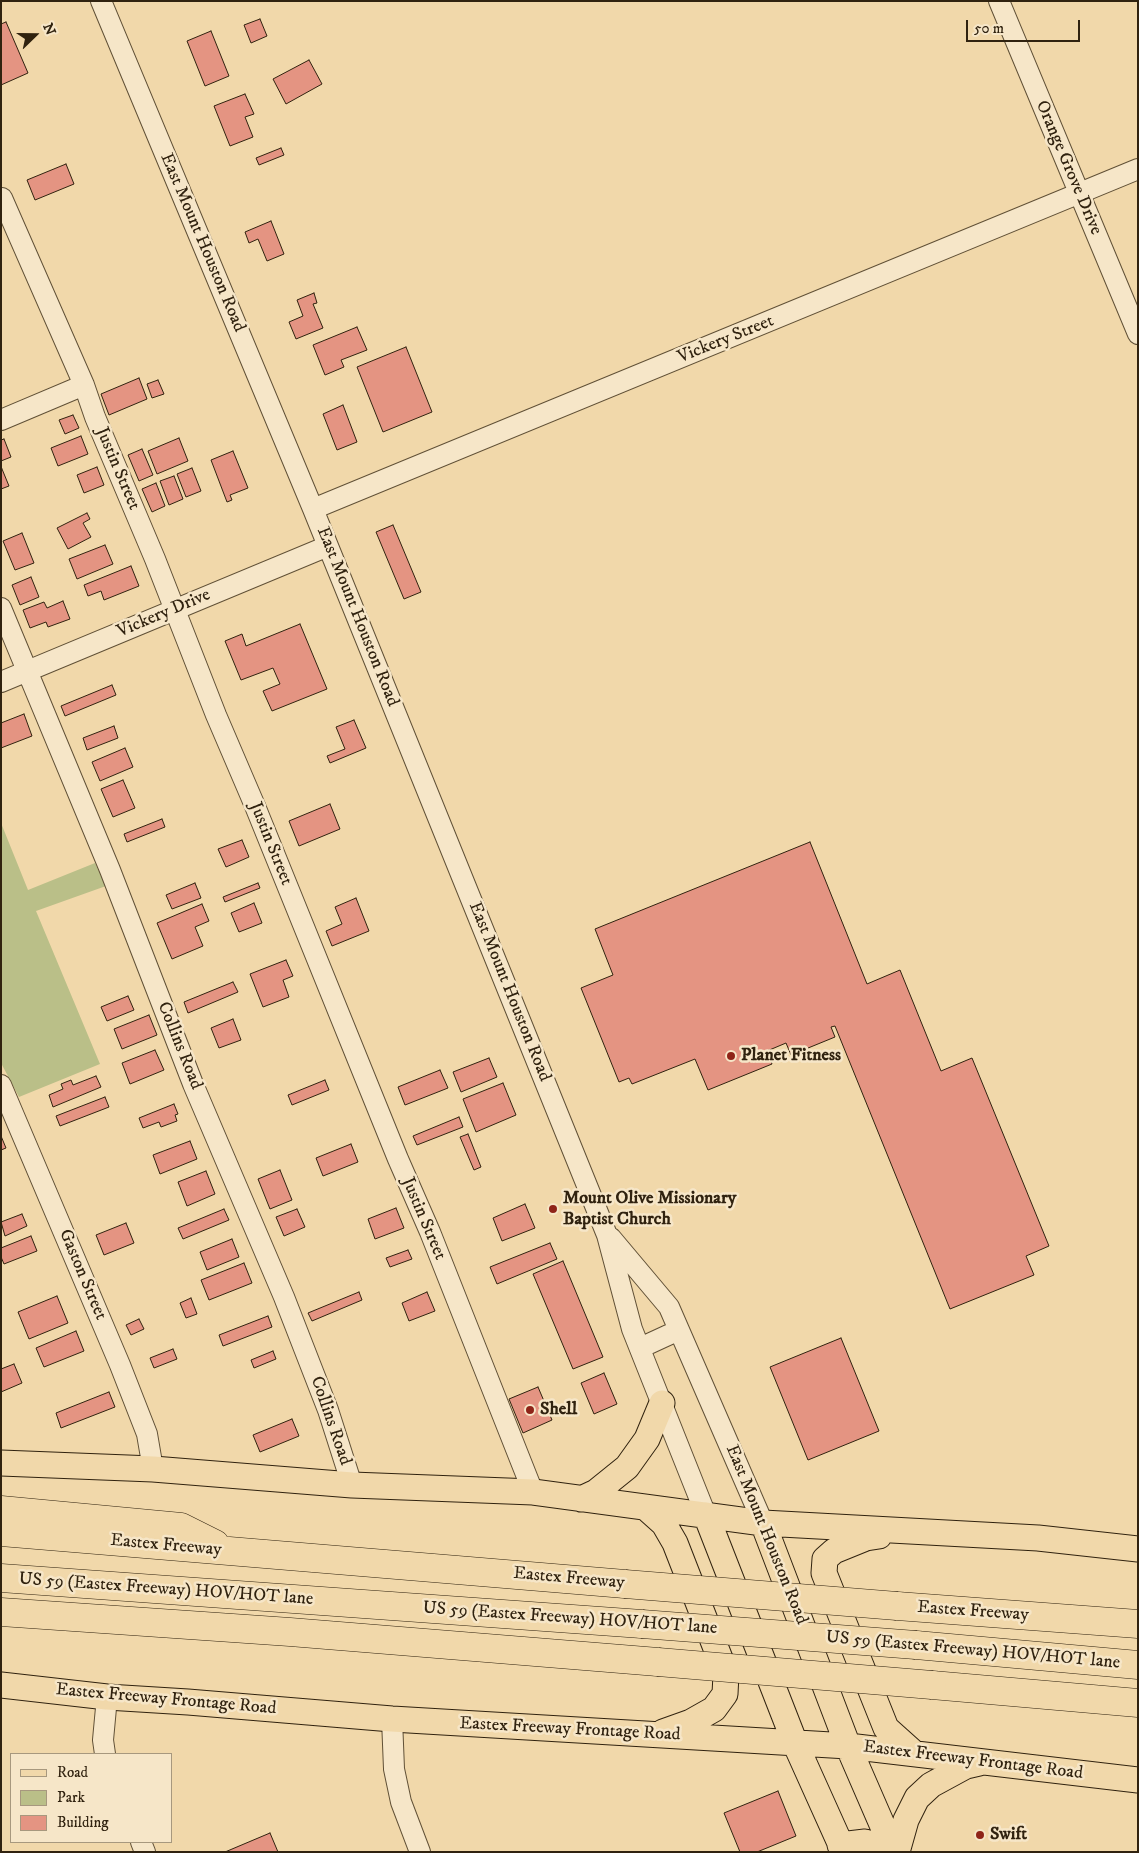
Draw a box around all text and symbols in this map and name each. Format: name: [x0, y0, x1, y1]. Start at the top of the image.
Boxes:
north arrow: [10, 10, 60, 60]
scale bar: [969, 10, 1083, 42]
text: 50 m: [974, 19, 1004, 38]
text: N: [38, 21, 59, 38]
street label: Orange Grove Drive: [1030, 98, 1106, 238]
street label: East Mount Houston Road: [155, 150, 249, 336]
street label: Vickery Street: [675, 311, 777, 369]
street label: Justin Street: [90, 424, 144, 514]
street label: East Mount Houston Road: [311, 524, 403, 710]
street label: Vickery Drive: [114, 585, 214, 643]
street label: Justin Street: [244, 799, 296, 889]
street label: East Mount Houston Road: [463, 899, 555, 1085]
street label: Collins Road: [152, 999, 206, 1093]
place label: Planet Fitness: [741, 1045, 841, 1067]
marker: Planet Fitness: [725, 1050, 737, 1062]
street label: Justin Street: [396, 1174, 450, 1264]
place label: Mount Olive Missionary Baptist Church: [563, 1188, 736, 1230]
marker: Mount Olive Missionary Baptist Church: [547, 1203, 559, 1215]
street label: Gaston Street: [53, 1226, 111, 1324]
street label: Collins Road: [305, 1374, 355, 1468]
place label: Shell: [540, 1399, 577, 1421]
marker: Shell: [524, 1404, 536, 1416]
street label: East Mount Houston Road: [720, 1442, 812, 1628]
street label: Eastex Freeway: [109, 1530, 223, 1562]
street label: Eastex Freeway: [512, 1563, 626, 1595]
street label: US 59 (Eastex Freeway) HOV/HOT lane: [18, 1569, 314, 1611]
street label: Eastex Freeway: [917, 1597, 1029, 1627]
street label: US 59 (Eastex Freeway) HOV/HOT lane: [422, 1598, 718, 1640]
street label: US 59 (Eastex Freeway) HOV/HOT lane: [825, 1627, 1121, 1675]
street label: Eastex Freeway Frontage Road: [55, 1680, 277, 1720]
street label: Eastex Freeway Frontage Road: [459, 1713, 681, 1747]
street label: Eastex Freeway Frontage Road: [862, 1737, 1084, 1785]
legend: [10, 1753, 172, 1843]
text: Road: [57, 1763, 88, 1782]
text: Park: [57, 1788, 85, 1807]
text: Building: [57, 1813, 109, 1832]
place label: Swift: [990, 1824, 1027, 1846]
marker: Swift: [974, 1829, 986, 1841]

